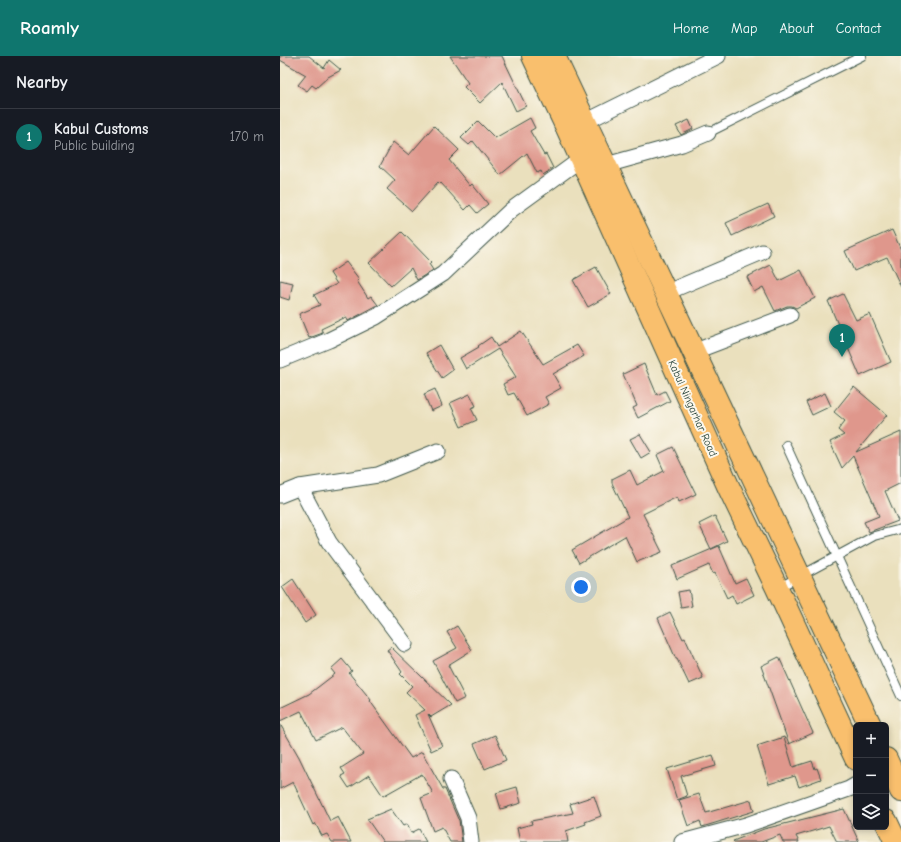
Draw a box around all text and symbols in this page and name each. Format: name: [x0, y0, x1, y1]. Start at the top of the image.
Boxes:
text: Roamly: [20, 17, 79, 39]
text: Home: [673, 20, 709, 37]
text: Map: [731, 20, 757, 37]
text: About: [779, 20, 814, 37]
text: Contact: [836, 20, 881, 37]
text: Nearby: [16, 73, 67, 92]
text: Kabul Customs: [54, 120, 148, 138]
text: 1: [26, 129, 32, 144]
text: 170 m: [230, 129, 264, 144]
text: Public building: [54, 138, 135, 153]
pin: 1: [829, 324, 855, 357]
street label: Kabul Ningarhar Road: [665, 358, 720, 459]
your location: [571, 577, 591, 597]
map controls: [853, 722, 889, 830]
button: +: [853, 722, 889, 758]
button: −: [853, 758, 889, 794]
button: layers: [853, 794, 889, 830]

